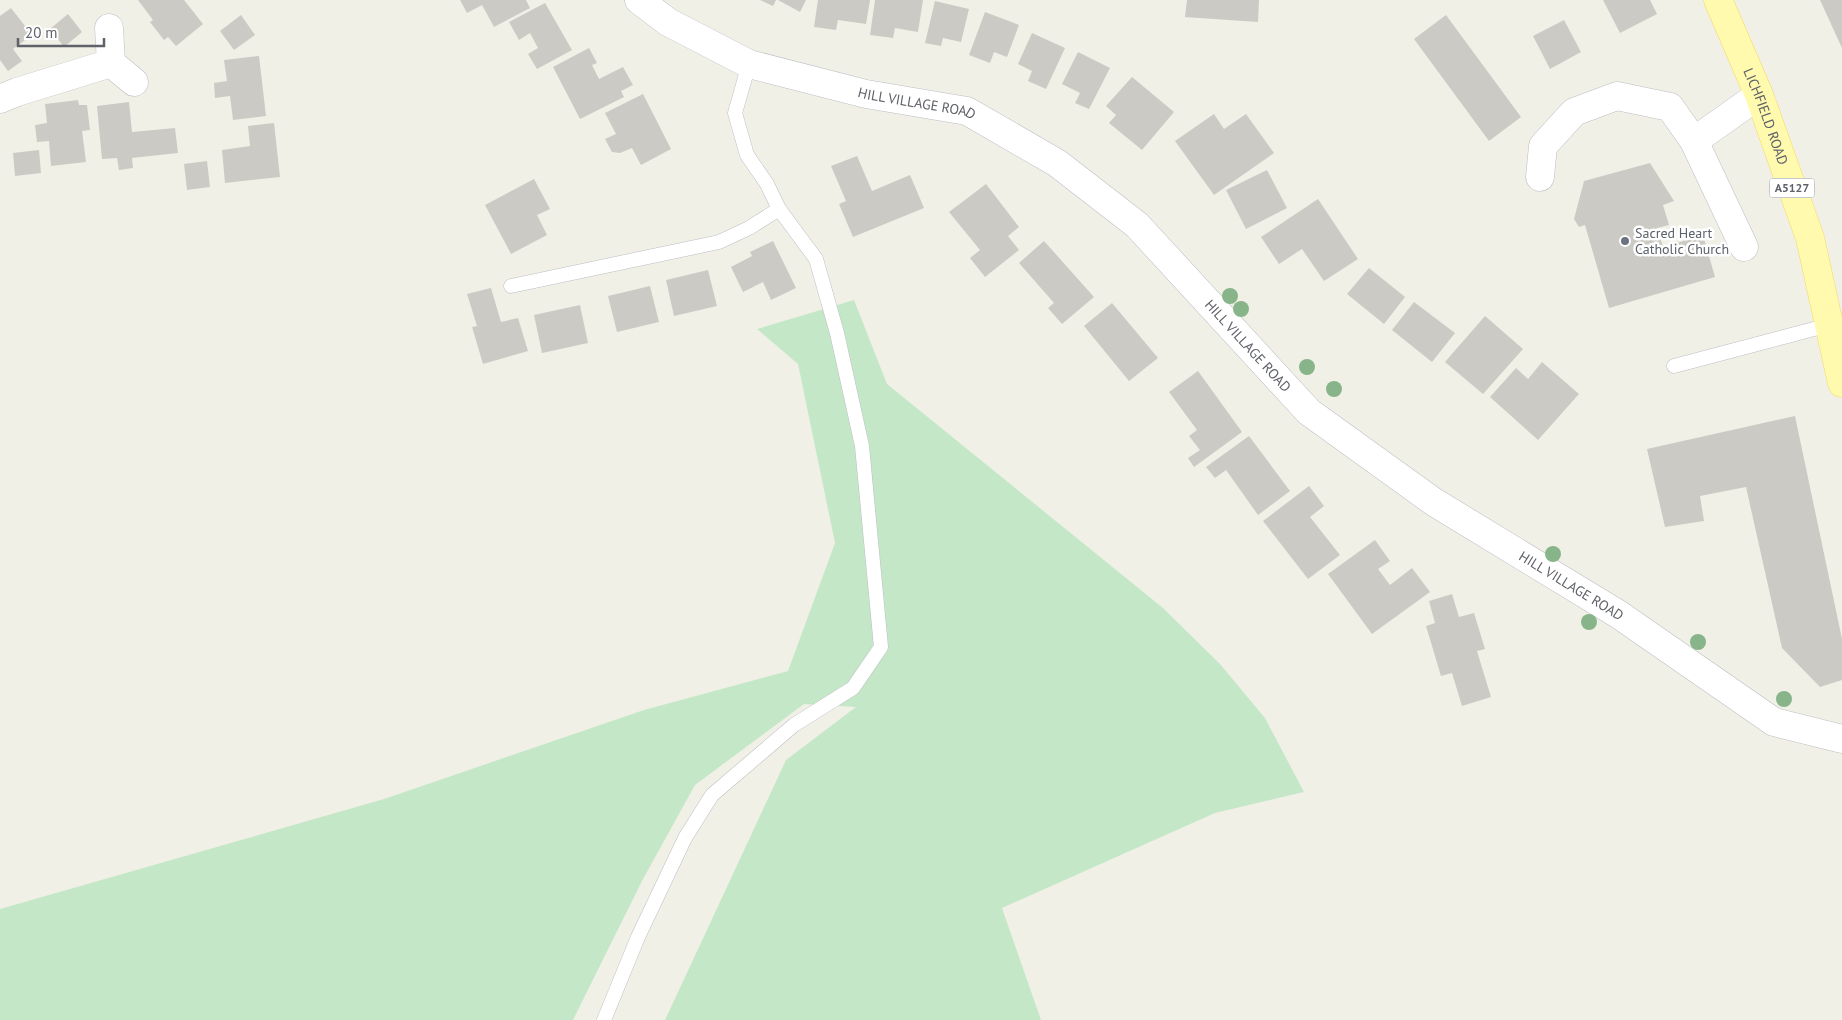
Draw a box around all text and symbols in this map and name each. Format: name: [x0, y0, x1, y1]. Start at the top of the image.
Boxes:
scale bar: [18, 15, 104, 47]
text: 20 m: [25, 23, 58, 42]
street label: LICHFIELD ROAD: [1739, 65, 1792, 167]
street label: HILL VILLAGE ROAD: [856, 83, 979, 123]
road number: A5127: [1770, 178, 1814, 198]
place label: Sacred Heart Catholic Church: [1635, 224, 1729, 258]
marker: Sacred Heart Catholic Church: [1619, 235, 1631, 247]
street label: HILL VILLAGE ROAD: [1201, 296, 1295, 396]
street label: HILL VILLAGE ROAD: [1516, 547, 1627, 624]

